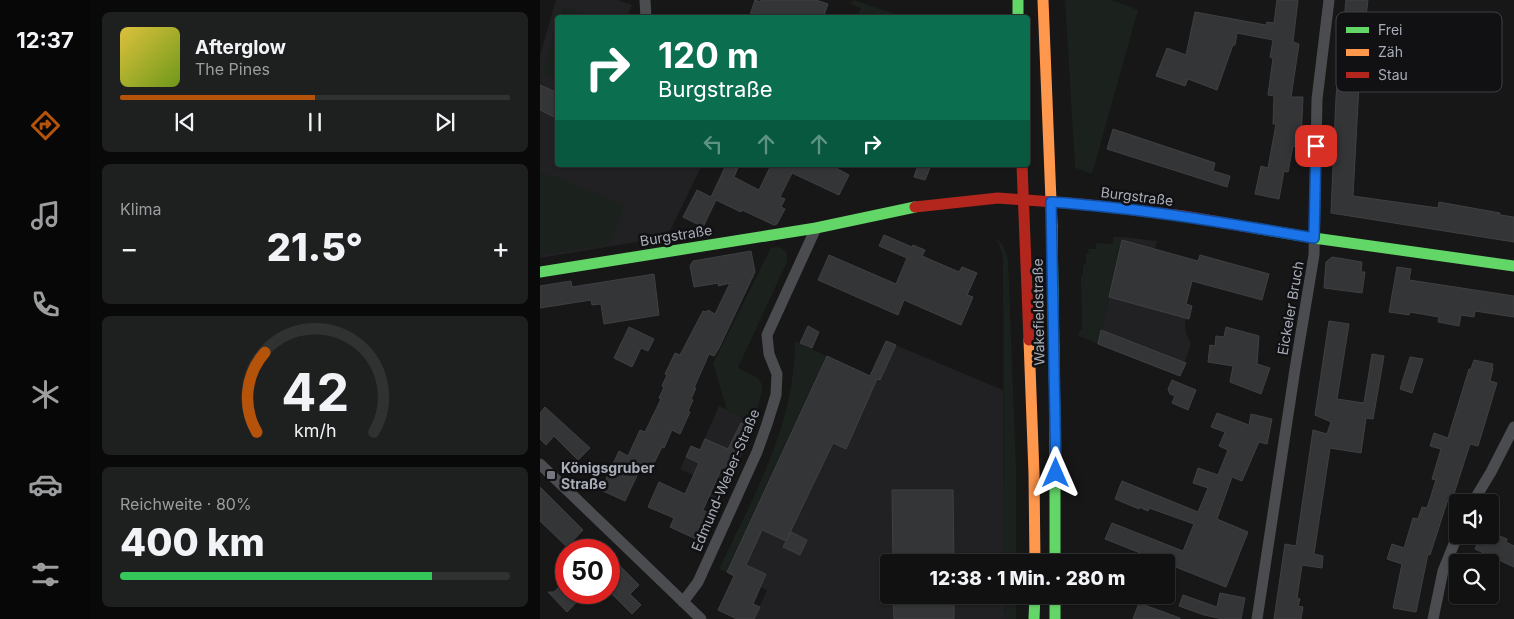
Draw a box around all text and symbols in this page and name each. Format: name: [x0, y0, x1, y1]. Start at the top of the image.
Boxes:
legend: [1336, 12, 1502, 92]
text: Frei: [1378, 21, 1402, 38]
text: 12:37: [16, 27, 74, 53]
text: 120 m: [658, 34, 759, 76]
icon: right: [575, 35, 640, 100]
text: Afterglow: [195, 36, 286, 59]
text: Zäh: [1378, 43, 1403, 60]
text: The Pines: [195, 59, 270, 79]
text: Stau: [1378, 66, 1408, 83]
text: Burgstraße: [658, 76, 773, 102]
icon: directions: [28, 108, 63, 143]
icon: previous: [171, 108, 199, 136]
icon: pause: [301, 108, 329, 136]
icon: next: [431, 108, 459, 136]
pin: [1295, 125, 1337, 167]
icon: left: [699, 130, 727, 158]
icon: ahead: [752, 130, 780, 158]
icon: ahead: [805, 130, 833, 158]
icon: right: [858, 130, 886, 158]
icon: arrive: [1302, 132, 1330, 160]
street label: Burgstraße: [1100, 183, 1174, 209]
icon: music: [28, 198, 63, 233]
text: Klima: [120, 199, 162, 219]
street label: Burgstraße: [639, 221, 713, 249]
text: 21.5°: [267, 224, 363, 270]
text: −: [120, 231, 139, 265]
text: +: [491, 231, 510, 265]
street label: Wakefieldstraße: [1029, 258, 1047, 366]
street label: Eickeler Bruch: [1273, 260, 1307, 356]
icon: phone: [28, 287, 63, 322]
text: 42: [281, 361, 349, 424]
icon: climate: [28, 377, 63, 412]
street label: Edmund-Weber-Straße: [687, 406, 763, 554]
text: km/h: [294, 420, 336, 441]
position arrow: [1029, 446, 1081, 498]
place label: Königsgruber Straße: [561, 459, 655, 492]
icon: car: [28, 467, 63, 502]
marker: Königsgruber Straße: [545, 469, 557, 481]
text: Reichweite · 80%: [120, 494, 252, 514]
map controls: [1449, 494, 1499, 604]
button: sound: [1449, 494, 1499, 544]
text: 400 km: [120, 519, 265, 565]
speed limit sign: 50: [555, 539, 620, 604]
button: search: [1449, 554, 1499, 604]
icon: filters: [28, 557, 63, 592]
text: 12:38 · 1 Min. · 280 m: [930, 567, 1125, 590]

